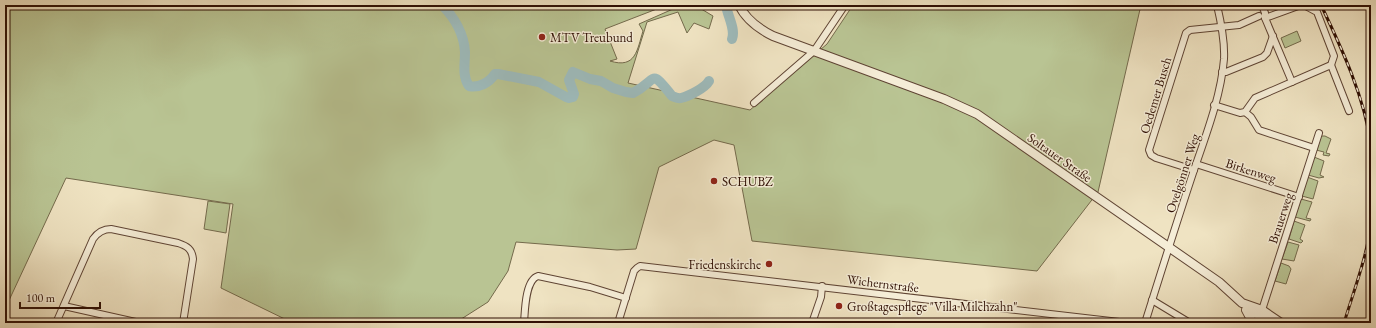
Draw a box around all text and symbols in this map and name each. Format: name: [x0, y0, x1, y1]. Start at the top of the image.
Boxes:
place label: MTV Treubund: [550, 29, 633, 46]
marker: MTV Treubund: [537, 32, 547, 42]
street label: Oedemer Busch: [1136, 54, 1175, 136]
street label: Soltauer Straße: [1024, 129, 1095, 186]
street label: Ovelgönner Weg: [1162, 131, 1203, 215]
street label: Birkenweg: [1223, 154, 1279, 187]
place label: SCHUBZ: [722, 173, 773, 190]
marker: SCHUBZ: [709, 176, 719, 186]
street label: Brauerweg: [1264, 190, 1297, 246]
place label: Friedenskirche: [688, 256, 761, 273]
marker: Friedenskirche: [764, 259, 774, 269]
street label: Wichernstraße: [846, 271, 920, 296]
scale bar: [20, 284, 100, 310]
text: 100 m: [26, 290, 56, 306]
place label: Großtagespflege "Villa Milchzahn": [847, 298, 1018, 315]
marker: Großtagespflege "Villa Milchzahn": [834, 301, 844, 311]

